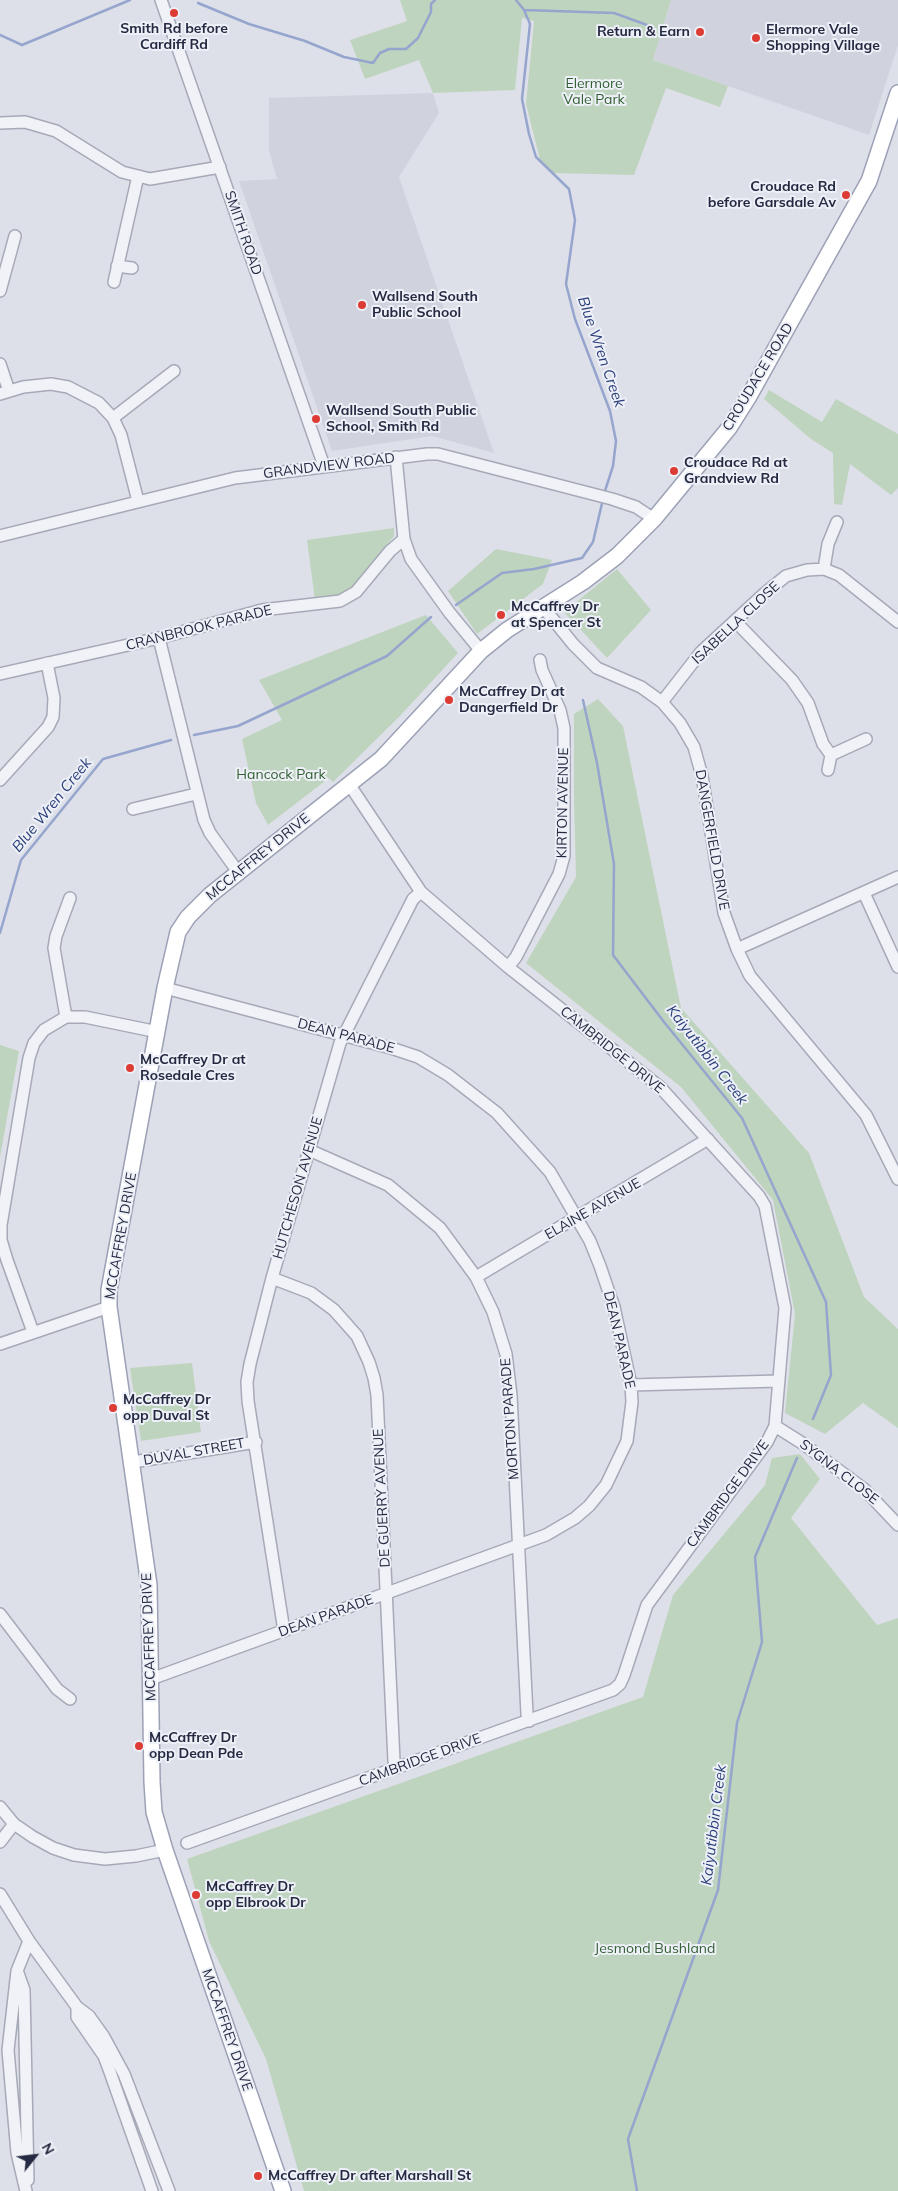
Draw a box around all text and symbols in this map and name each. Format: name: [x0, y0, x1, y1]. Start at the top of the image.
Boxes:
marker: Smith Rd before Cardiff Rd: [168, 7, 180, 19]
place label: Smith Rd before Cardiff Rd: [120, 21, 228, 54]
place label: Elermore Vale Shopping Village: [766, 22, 880, 54]
place label: Return & Earn: [597, 24, 690, 40]
marker: Return & Earn: [694, 26, 706, 38]
marker: Elermore Vale Shopping Village: [750, 32, 762, 44]
park label: Elermore Vale Park: [563, 76, 625, 108]
place label: Croudace Rd before Garsdale Av: [708, 179, 836, 212]
street label: SMITH ROAD: [221, 189, 265, 277]
marker: Croudace Rd before Garsdale Av: [840, 189, 852, 201]
place label: Wallsend South Public School: [372, 289, 478, 322]
water label: Blue Wren Creek: [574, 294, 628, 410]
marker: Wallsend South Public School: [356, 299, 368, 311]
street label: CROUDACE ROAD: [719, 320, 797, 434]
place label: Wallsend South Public School, Smith Rd: [326, 403, 476, 436]
marker: Wallsend South Public School, Smith Rd: [310, 413, 322, 425]
street label: GRANDVIEW ROAD: [262, 450, 396, 482]
place label: Croudace Rd at Grandview Rd: [684, 455, 788, 488]
marker: Croudace Rd at Grandview Rd: [668, 465, 680, 477]
street label: ISABELLA CLOSE: [689, 578, 783, 668]
place label: McCaffrey Dr at Spencer St: [511, 599, 601, 632]
street label: CRANBROOK PARADE: [124, 602, 274, 654]
marker: McCaffrey Dr at Spencer St: [495, 609, 507, 621]
place label: McCaffrey Dr at Dangerfield Dr: [459, 684, 565, 716]
marker: McCaffrey Dr at Dangerfield Dr: [443, 694, 455, 706]
street label: KIRTON AVENUE: [554, 747, 572, 859]
water label: Blue Wren Creek: [8, 754, 96, 856]
park label: Hancock Park: [236, 767, 326, 783]
street label: DANGERFIELD DRIVE: [691, 768, 733, 912]
street label: MCCAFFREY DRIVE: [203, 810, 313, 904]
water label: Kaiyutibbin Creek: [663, 1002, 751, 1108]
street label: CAMBRIDGE DRIVE: [557, 1003, 667, 1097]
street label: DEAN PARADE: [296, 1015, 396, 1057]
place label: McCaffrey Dr at Rosedale Cres: [140, 1052, 246, 1084]
marker: McCaffrey Dr at Rosedale Cres: [124, 1062, 136, 1074]
street label: HUTCHESON AVENUE: [270, 1115, 326, 1261]
street label: MCCAFFREY DRIVE: [102, 1171, 140, 1301]
street label: ELAINE AVENUE: [542, 1175, 644, 1243]
street label: DEAN PARADE: [600, 1289, 638, 1391]
street label: MORTON PARADE: [497, 1358, 523, 1480]
place label: McCaffrey Dr opp Duval St: [123, 1392, 211, 1424]
marker: McCaffrey Dr opp Duval St: [107, 1402, 119, 1414]
street label: DE GUERRY AVENUE: [370, 1428, 394, 1568]
street label: DUVAL STREET: [142, 1435, 246, 1469]
street label: SYGNA CLOSE: [796, 1436, 882, 1508]
street label: CAMBRIDGE DRIVE: [683, 1437, 773, 1551]
street label: MCCAFFREY DRIVE: [138, 1573, 160, 1701]
street label: DEAN PARADE: [276, 1591, 376, 1641]
place label: McCaffrey Dr opp Dean Pde: [149, 1730, 243, 1762]
street label: CAMBRIDGE DRIVE: [357, 1730, 483, 1790]
marker: McCaffrey Dr opp Dean Pde: [133, 1740, 145, 1752]
water label: Kaiyutibbin Creek: [698, 1764, 730, 1886]
place label: McCaffrey Dr opp Elbrook Dr: [206, 1879, 306, 1911]
marker: McCaffrey Dr opp Elbrook Dr: [190, 1889, 202, 1901]
park label: Jesmond Bushland: [595, 1941, 715, 1957]
street label: MCCAFFREY DRIVE: [198, 1967, 256, 2093]
north arrow: [10, 2131, 60, 2181]
text: N: [38, 2140, 59, 2158]
place label: McCaffrey Dr after Marshall St: [268, 2168, 471, 2184]
marker: McCaffrey Dr after Marshall St: [252, 2170, 264, 2182]

